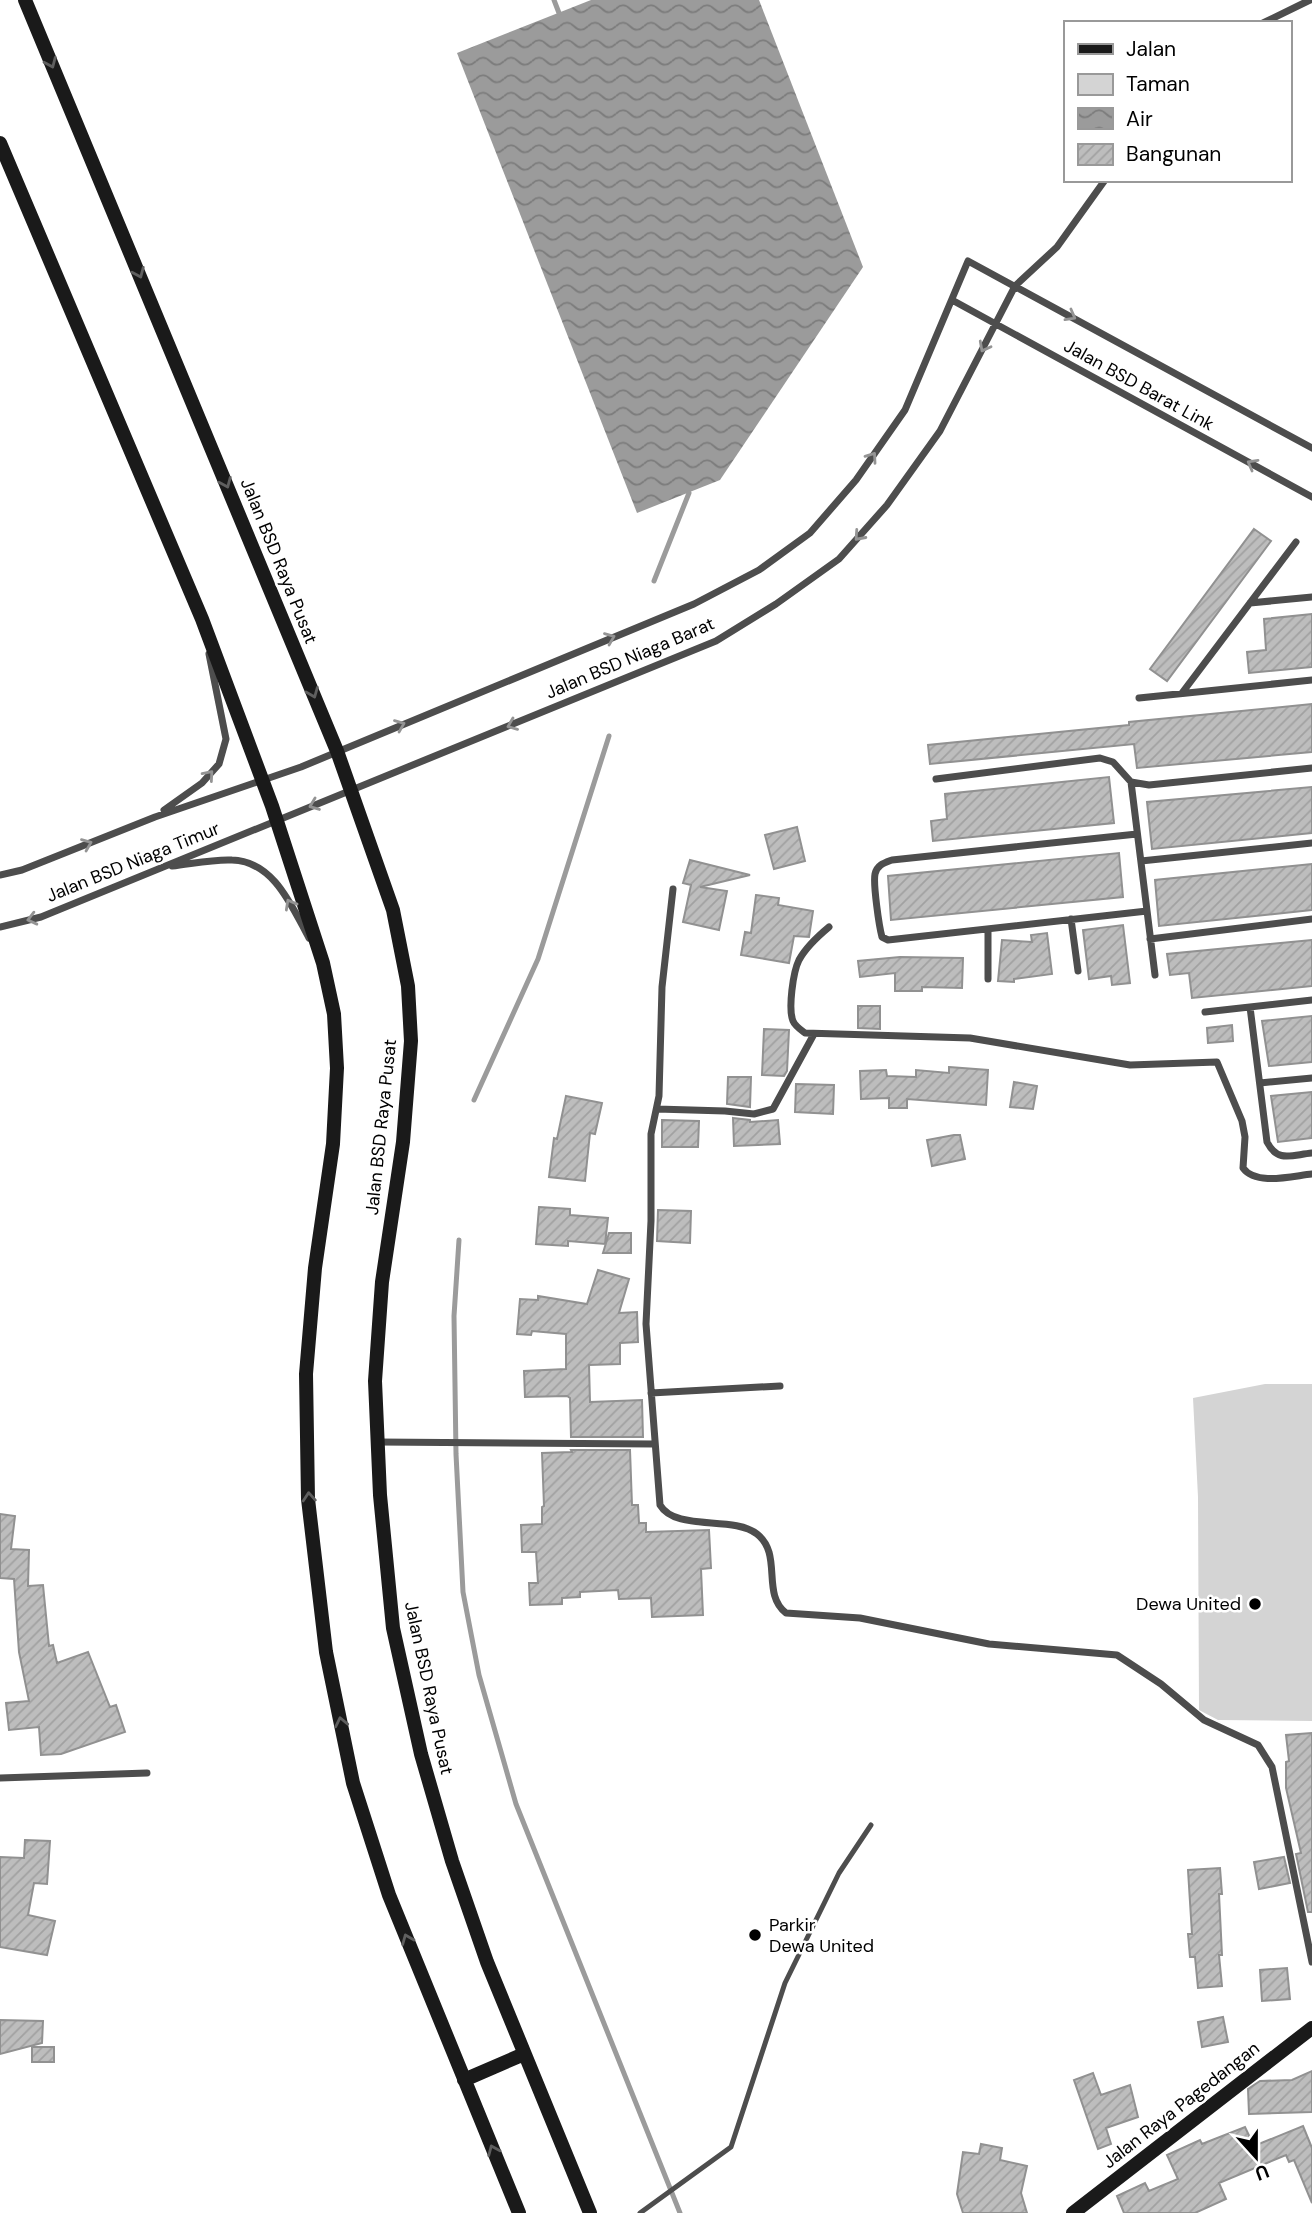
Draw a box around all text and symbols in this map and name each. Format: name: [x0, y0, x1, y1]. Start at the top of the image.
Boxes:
legend: [1064, 21, 1291, 182]
text: Jalan: [1126, 35, 1176, 63]
one-way arrow: [43, 56, 57, 68]
text: Taman: [1126, 70, 1190, 98]
text: Air: [1126, 105, 1153, 133]
text: Bangunan: [1126, 140, 1221, 168]
one-way arrow: [130, 266, 144, 278]
one-way arrow: [1063, 308, 1076, 322]
street label: Jalan BSD Barat Link: [1060, 334, 1218, 436]
one-way arrow: [979, 340, 992, 352]
one-way arrow: [864, 452, 876, 465]
one-way arrow: [1247, 459, 1259, 472]
street label: Jalan BSD Raya Pusat: [235, 475, 323, 647]
one-way arrow: [218, 476, 232, 488]
one-way arrow: [855, 528, 867, 541]
street label: Jalan BSD Niaga Barat: [542, 612, 718, 704]
one-way arrow: [603, 633, 615, 647]
one-way arrow: [305, 686, 319, 699]
one-way arrow: [506, 716, 518, 730]
one-way arrow: [393, 720, 405, 734]
one-way arrow: [201, 770, 213, 783]
one-way arrow: [309, 797, 321, 811]
street label: Jalan BSD Niaga Timur: [43, 816, 223, 908]
one-way arrow: [80, 838, 93, 852]
one-way arrow: [285, 898, 298, 911]
one-way arrow: [26, 911, 38, 925]
street label: Jalan BSD Raya Pusat: [360, 1038, 402, 1216]
one-way arrow: [302, 1491, 317, 1502]
place label: Dewa United: [1136, 1592, 1241, 1616]
marker: Dewa United: [1247, 1596, 1263, 1612]
street label: Jalan BSD Raya Pusat: [399, 1599, 459, 1777]
one-way arrow: [334, 1716, 349, 1728]
place label: Parkir Dewa United: [769, 1913, 874, 1958]
marker: Parkir Dewa United: [747, 1927, 763, 1943]
one-way arrow: [401, 1934, 415, 1946]
street label: Jalan Raya Pagedangan: [1098, 2036, 1264, 2174]
north arrow: [1221, 2122, 1291, 2192]
one-way arrow: [488, 2145, 502, 2157]
text: U: [1251, 2158, 1272, 2186]

